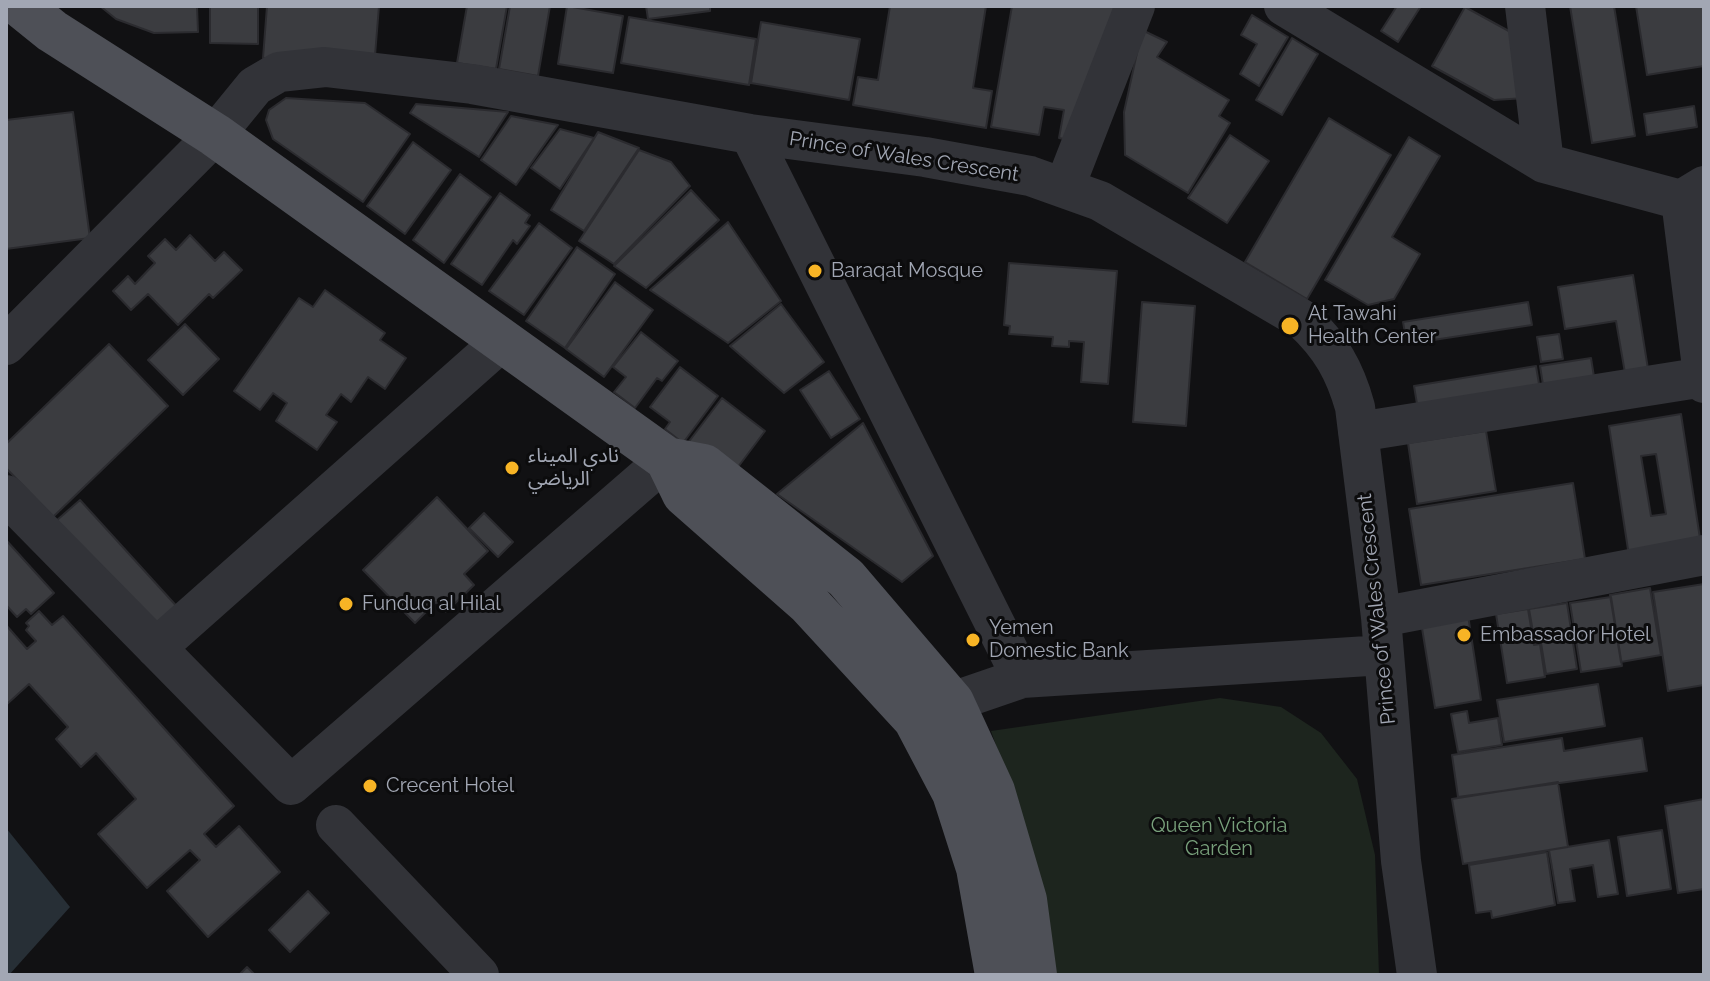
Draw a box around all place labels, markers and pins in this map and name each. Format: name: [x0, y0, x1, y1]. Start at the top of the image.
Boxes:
place label: Baraqat Mosque: [831, 259, 983, 283]
marker: Baraqat Mosque: [806, 262, 824, 280]
place label: At Tawahi Health Center: [1308, 302, 1436, 349]
marker: At Tawahi Health Center: [1279, 315, 1301, 337]
place label: نادي الميناء الرياضي: [528, 444, 619, 491]
marker: نادي الميناء الرياضي: [503, 459, 521, 477]
place label: Funduq al Hilal: [362, 592, 501, 616]
marker: Funduq al Hilal: [337, 595, 355, 613]
place label: Yemen Domestic Bank: [989, 616, 1129, 663]
place label: Embassador Hotel: [1480, 623, 1650, 647]
marker: Embassador Hotel: [1455, 626, 1473, 644]
marker: Yemen Domestic Bank: [964, 631, 982, 649]
place label: Crecent Hotel: [386, 774, 514, 798]
marker: Crecent Hotel: [361, 777, 379, 795]

